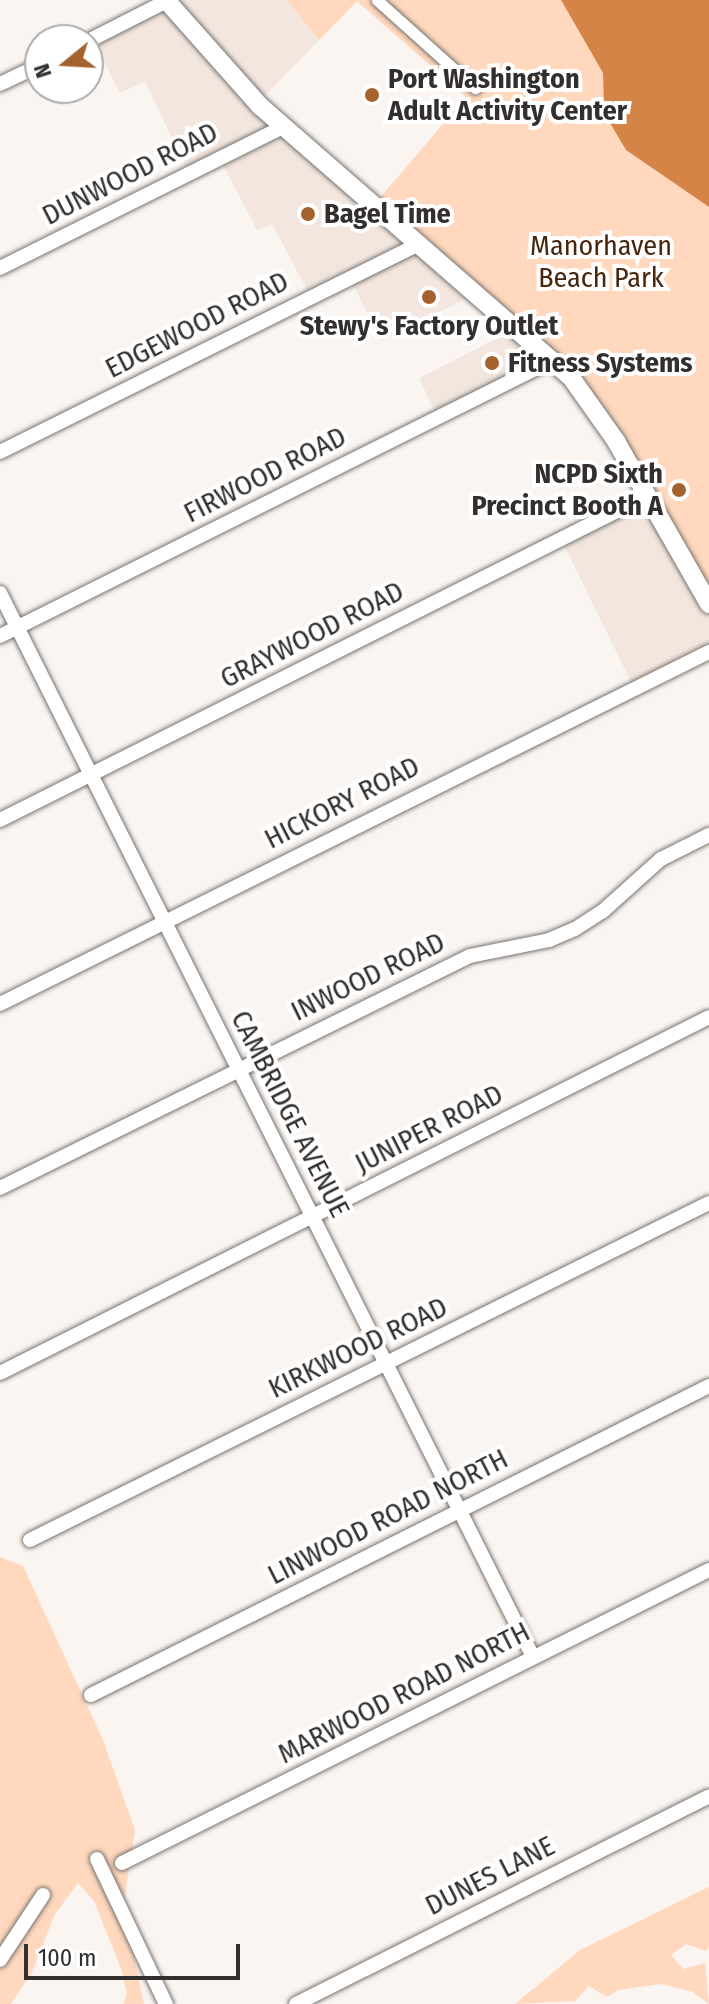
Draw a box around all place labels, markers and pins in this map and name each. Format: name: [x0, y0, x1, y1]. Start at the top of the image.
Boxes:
place label: Port Washington Adult Activity Center: [388, 62, 627, 128]
marker: Port Washington Adult Activity Center: [363, 86, 381, 104]
place label: Bagel Time: [324, 197, 451, 231]
marker: Bagel Time: [299, 205, 317, 223]
marker: Stewy's Factory Outlet: [420, 288, 438, 306]
place label: Stewy's Factory Outlet: [300, 309, 558, 343]
place label: Fitness Systems: [508, 346, 693, 380]
marker: Fitness Systems: [483, 354, 501, 372]
place label: NCPD Sixth Precinct Booth A: [472, 457, 663, 523]
marker: NCPD Sixth Precinct Booth A: [670, 481, 688, 499]

